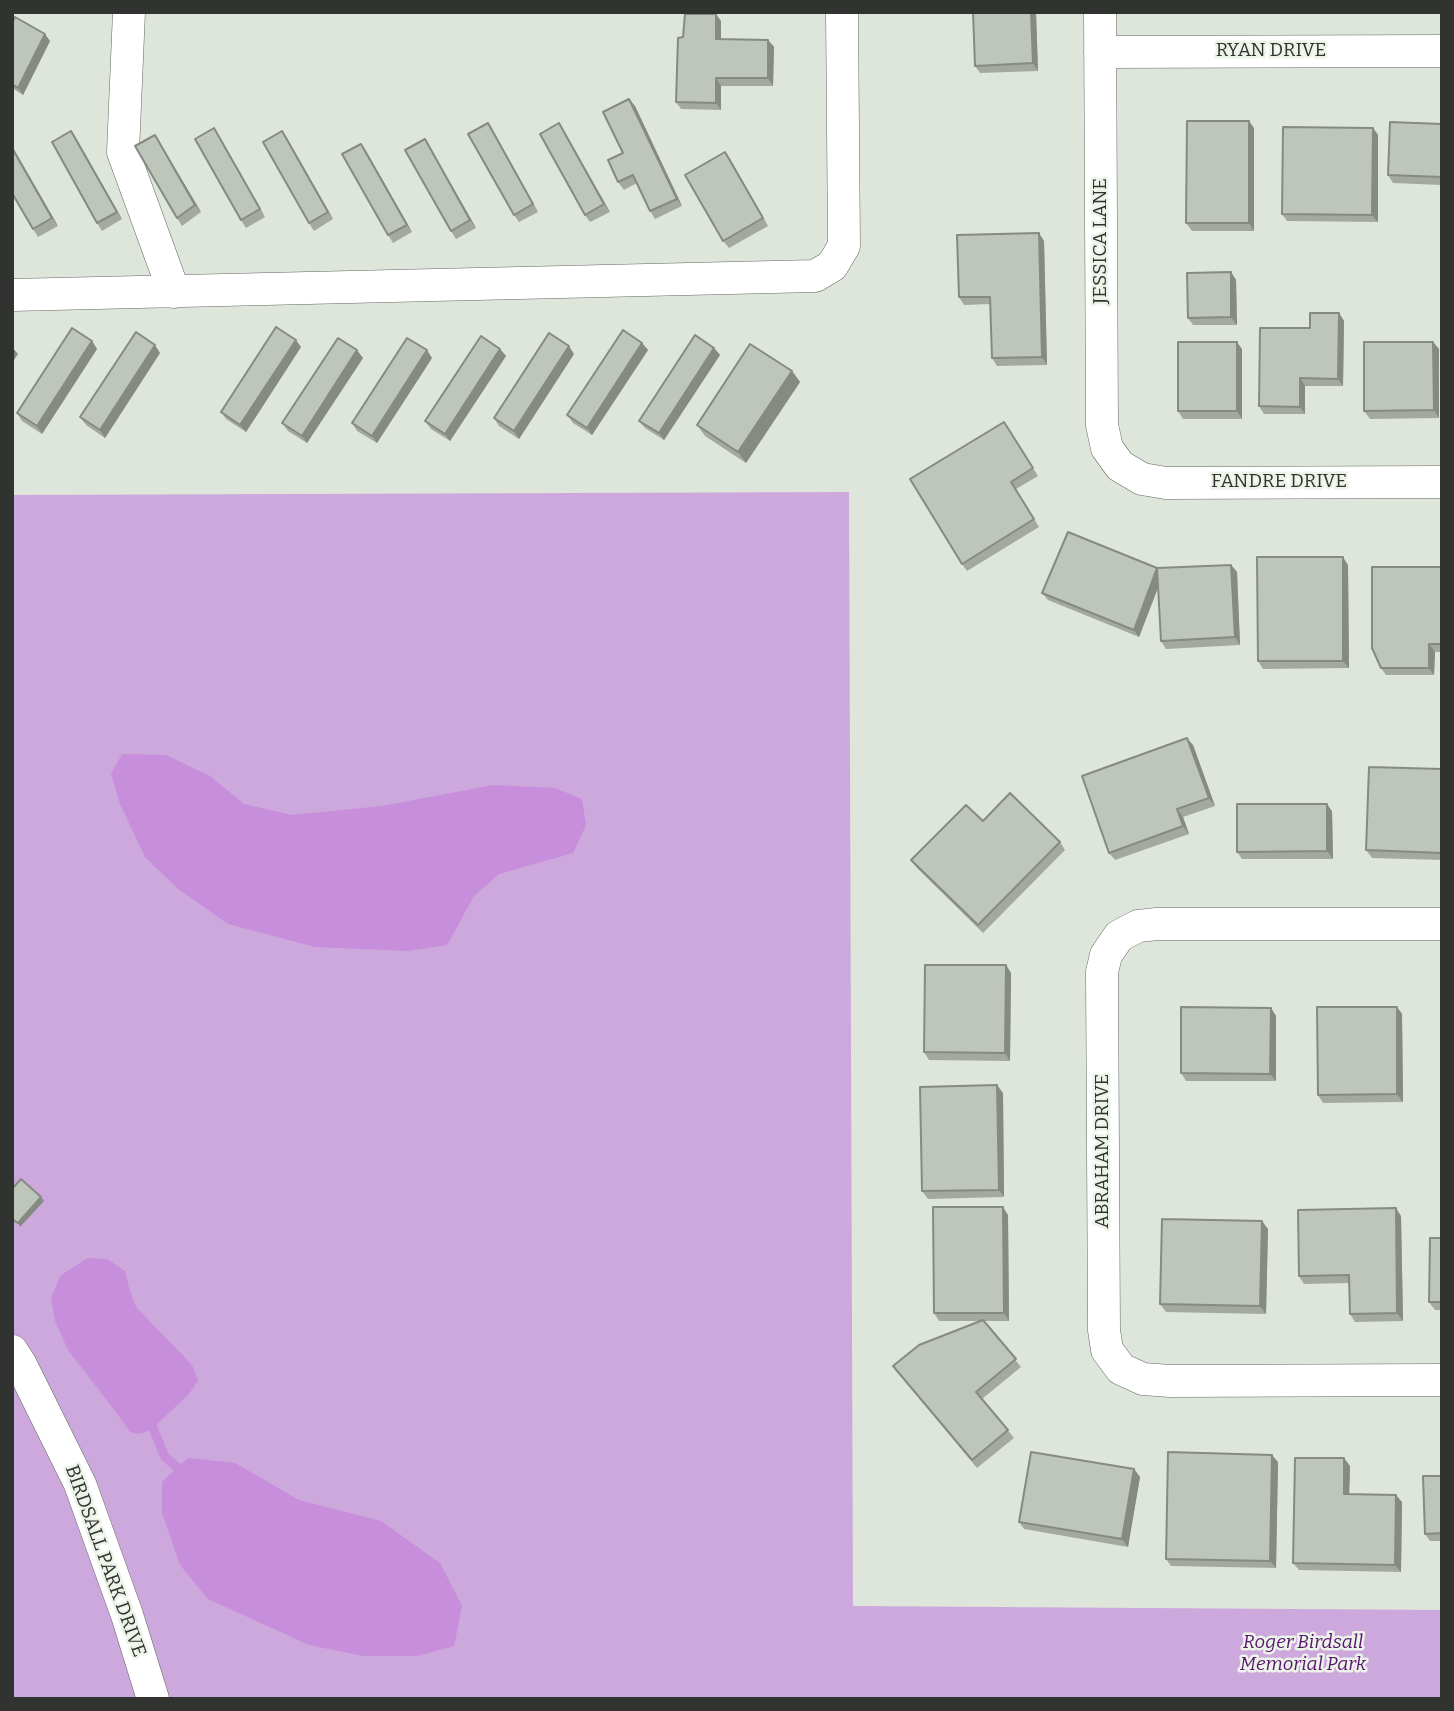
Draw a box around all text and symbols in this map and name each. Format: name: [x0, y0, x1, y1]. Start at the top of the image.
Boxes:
street label: RYAN DRIVE: [1216, 40, 1326, 62]
street label: JESSICA LANE: [1090, 178, 1112, 304]
street label: FANDRE DRIVE: [1211, 471, 1347, 493]
street label: ABRAHAM DRIVE: [1092, 1074, 1114, 1228]
street label: BIRDSALL PARK DRIVE: [60, 1462, 150, 1660]
park label: Roger Birdsall Memorial Park: [1240, 1632, 1366, 1676]

